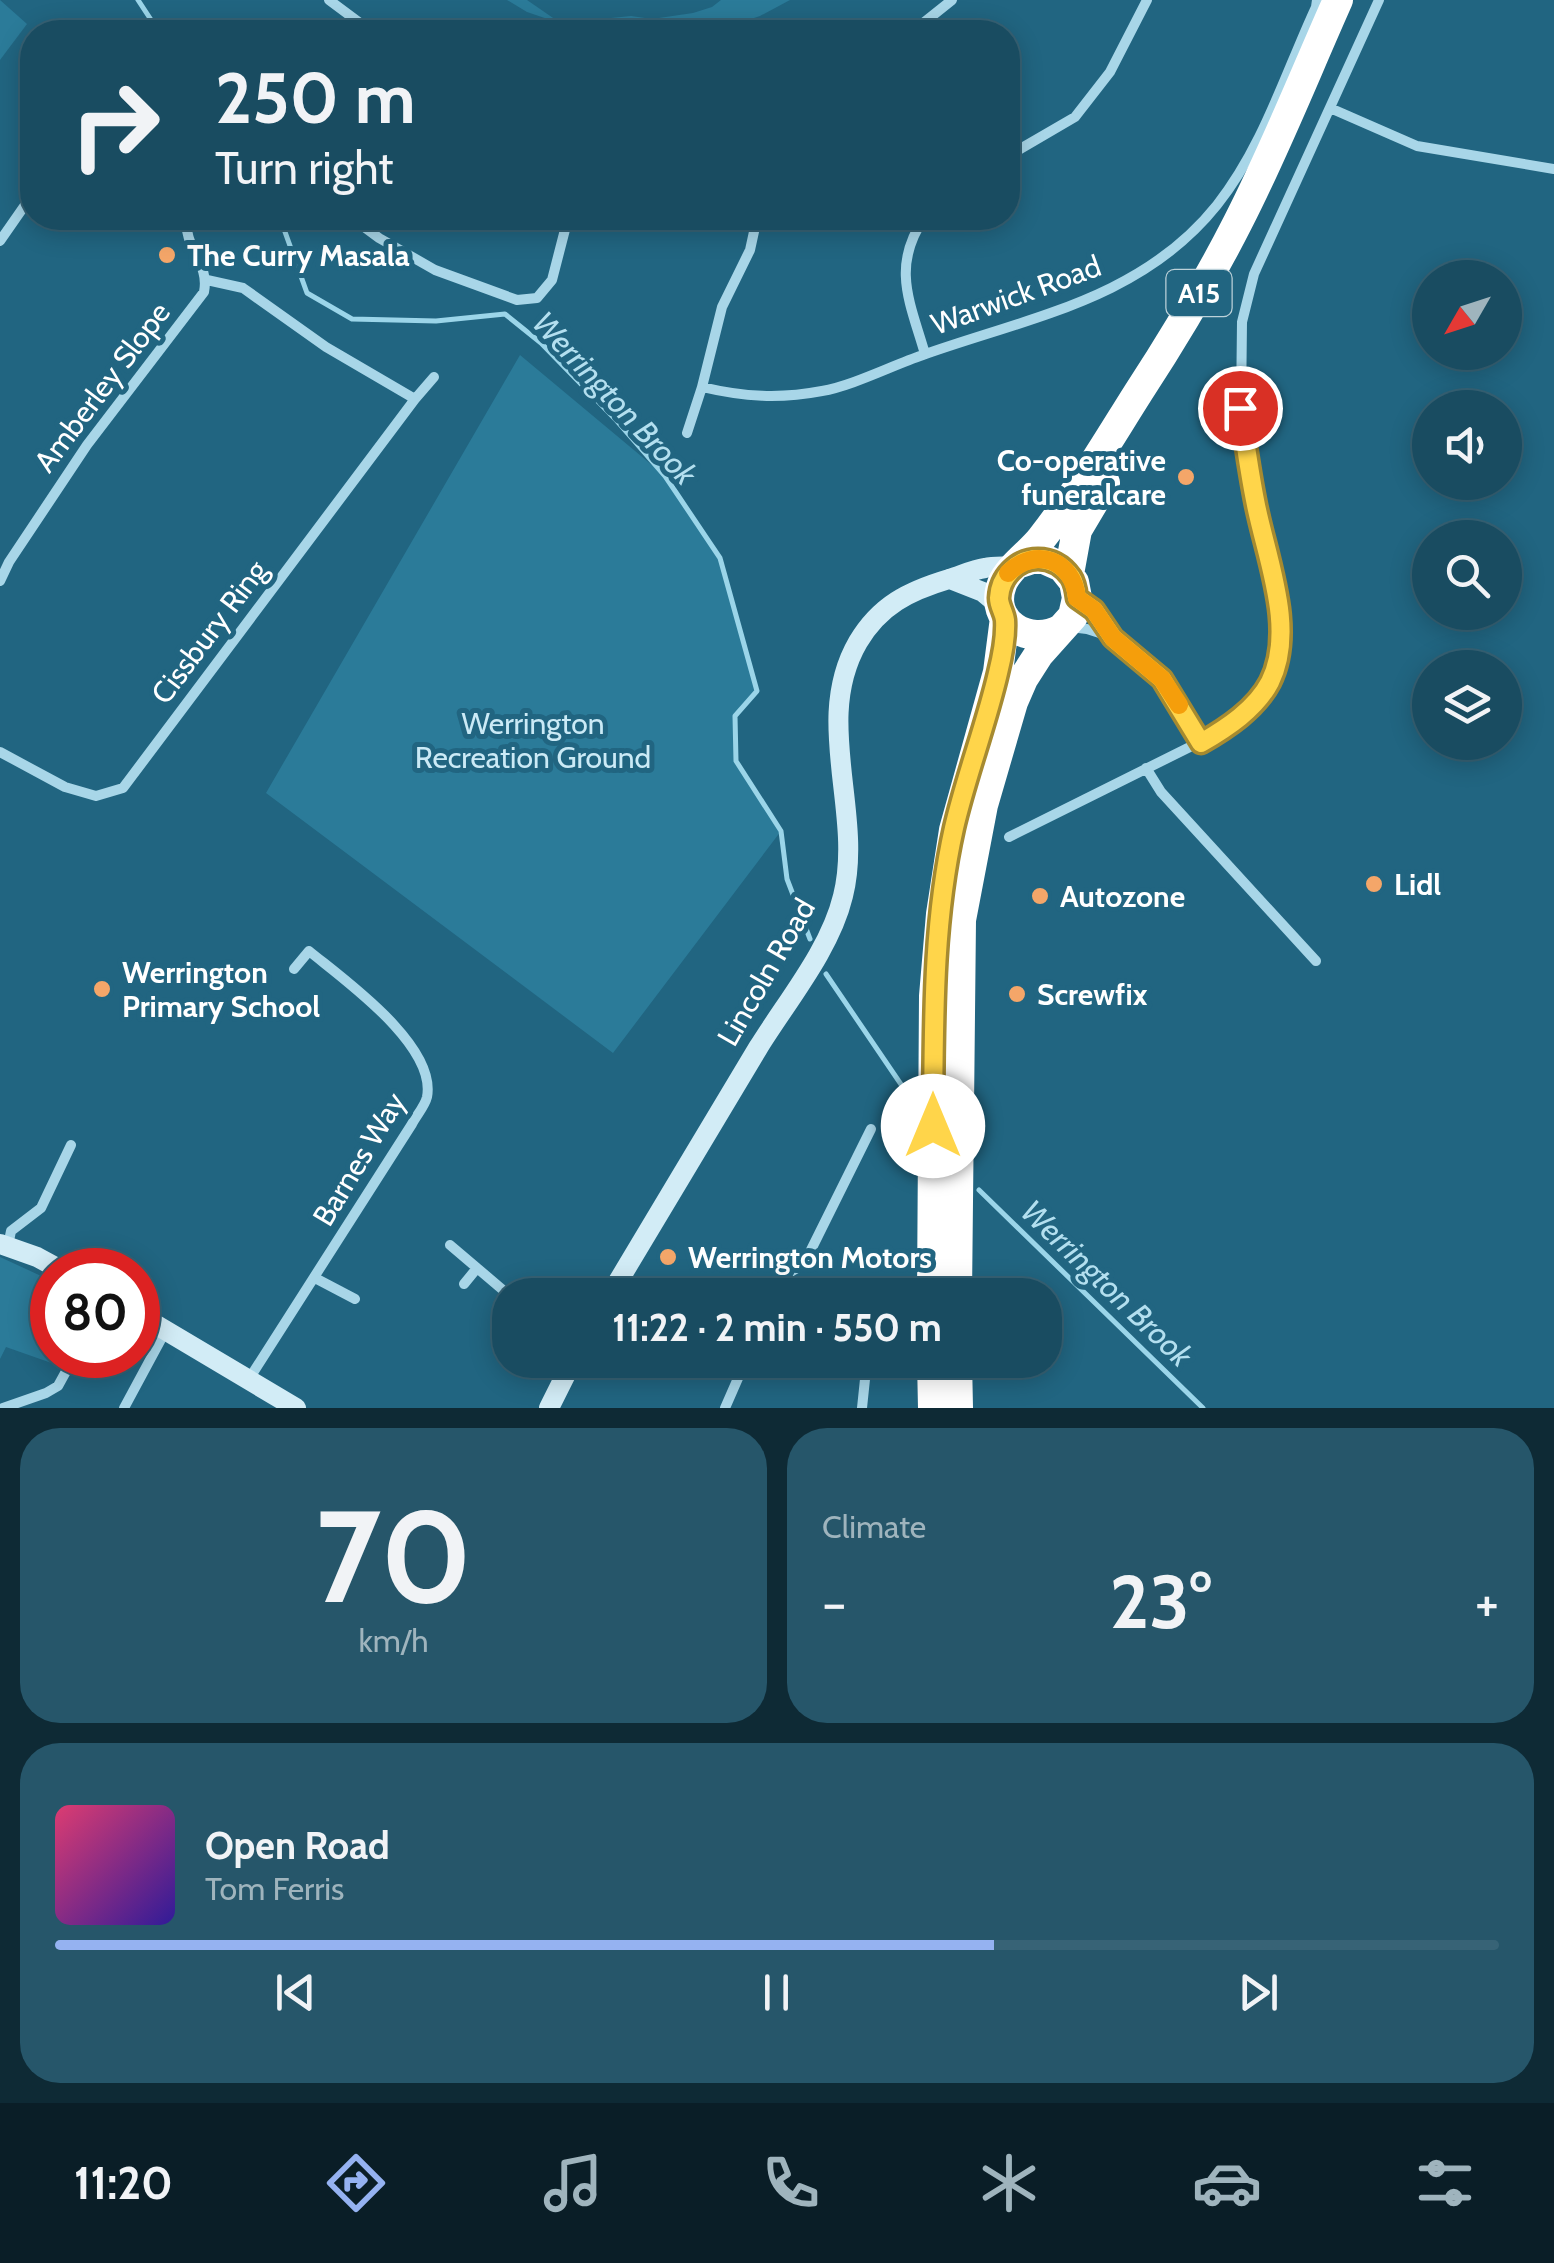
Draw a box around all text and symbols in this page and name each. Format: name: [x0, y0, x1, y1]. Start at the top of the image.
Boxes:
text: 250 m: [215, 55, 416, 141]
icon: right: [50, 60, 180, 190]
text: Turn right: [215, 141, 394, 195]
place label: The Curry Masala: [187, 237, 410, 274]
marker: The Curry Masala: [156, 244, 178, 266]
street label: Warwick Road: [926, 247, 1106, 343]
north arrow: [1412, 260, 1522, 370]
map controls: [1412, 260, 1522, 760]
road number: A15: [1166, 270, 1232, 316]
street label: Amberley Slope: [26, 295, 178, 479]
water label: Werrington Brook: [525, 303, 706, 494]
pin: [1198, 366, 1283, 451]
icon: arrive: [1213, 381, 1268, 436]
button: sound: [1412, 390, 1522, 500]
place label: Co-operative funeralcare: [997, 442, 1166, 513]
marker: Co-operative funeralcare: [1175, 466, 1197, 488]
button: search: [1412, 520, 1522, 630]
street label: Cissbury Ring: [143, 552, 276, 711]
button: layers: [1412, 650, 1522, 760]
park label: Werrington Recreation Ground: [415, 705, 651, 776]
place label: Lidl: [1394, 866, 1441, 903]
marker: Lidl: [1363, 873, 1385, 895]
place label: Autozone: [1060, 878, 1185, 915]
marker: Autozone: [1029, 885, 1051, 907]
street label: Lincoln Road: [709, 892, 823, 1052]
place label: Werrington Primary School: [122, 954, 320, 1025]
place label: Screwfix: [1037, 976, 1148, 1013]
marker: Werrington Primary School: [91, 978, 113, 1000]
marker: Screwfix: [1006, 983, 1028, 1005]
position arrow: [881, 1074, 985, 1178]
street label: Barnes Way: [305, 1086, 413, 1232]
water label: Werrington Brook: [1013, 1192, 1202, 1375]
place label: Werrington Motors: [688, 1239, 932, 1276]
marker: Werrington Motors: [657, 1246, 679, 1268]
speed limit sign: 80: [30, 1248, 160, 1378]
text: 11:22 · 2 min · 550 m: [612, 1304, 942, 1351]
text: 70: [315, 1477, 472, 1635]
text: Climate: [822, 1507, 926, 1546]
text: 23°: [1110, 1556, 1211, 1647]
text: −: [822, 1569, 846, 1636]
text: +: [1475, 1569, 1499, 1636]
text: km/h: [358, 1621, 429, 1660]
text: Open Road: [205, 1822, 390, 1869]
text: Tom Ferris: [205, 1869, 344, 1908]
icon: previous: [268, 1965, 323, 2020]
icon: pause: [749, 1965, 804, 2020]
icon: next: [1231, 1965, 1286, 2020]
icon: directions: [321, 2148, 391, 2218]
icon: music: [538, 2148, 608, 2218]
icon: phone: [756, 2148, 826, 2218]
icon: climate: [974, 2148, 1044, 2218]
icon: car: [1192, 2148, 1262, 2218]
icon: filters: [1410, 2148, 1480, 2218]
text: 11:20: [74, 2156, 173, 2210]

